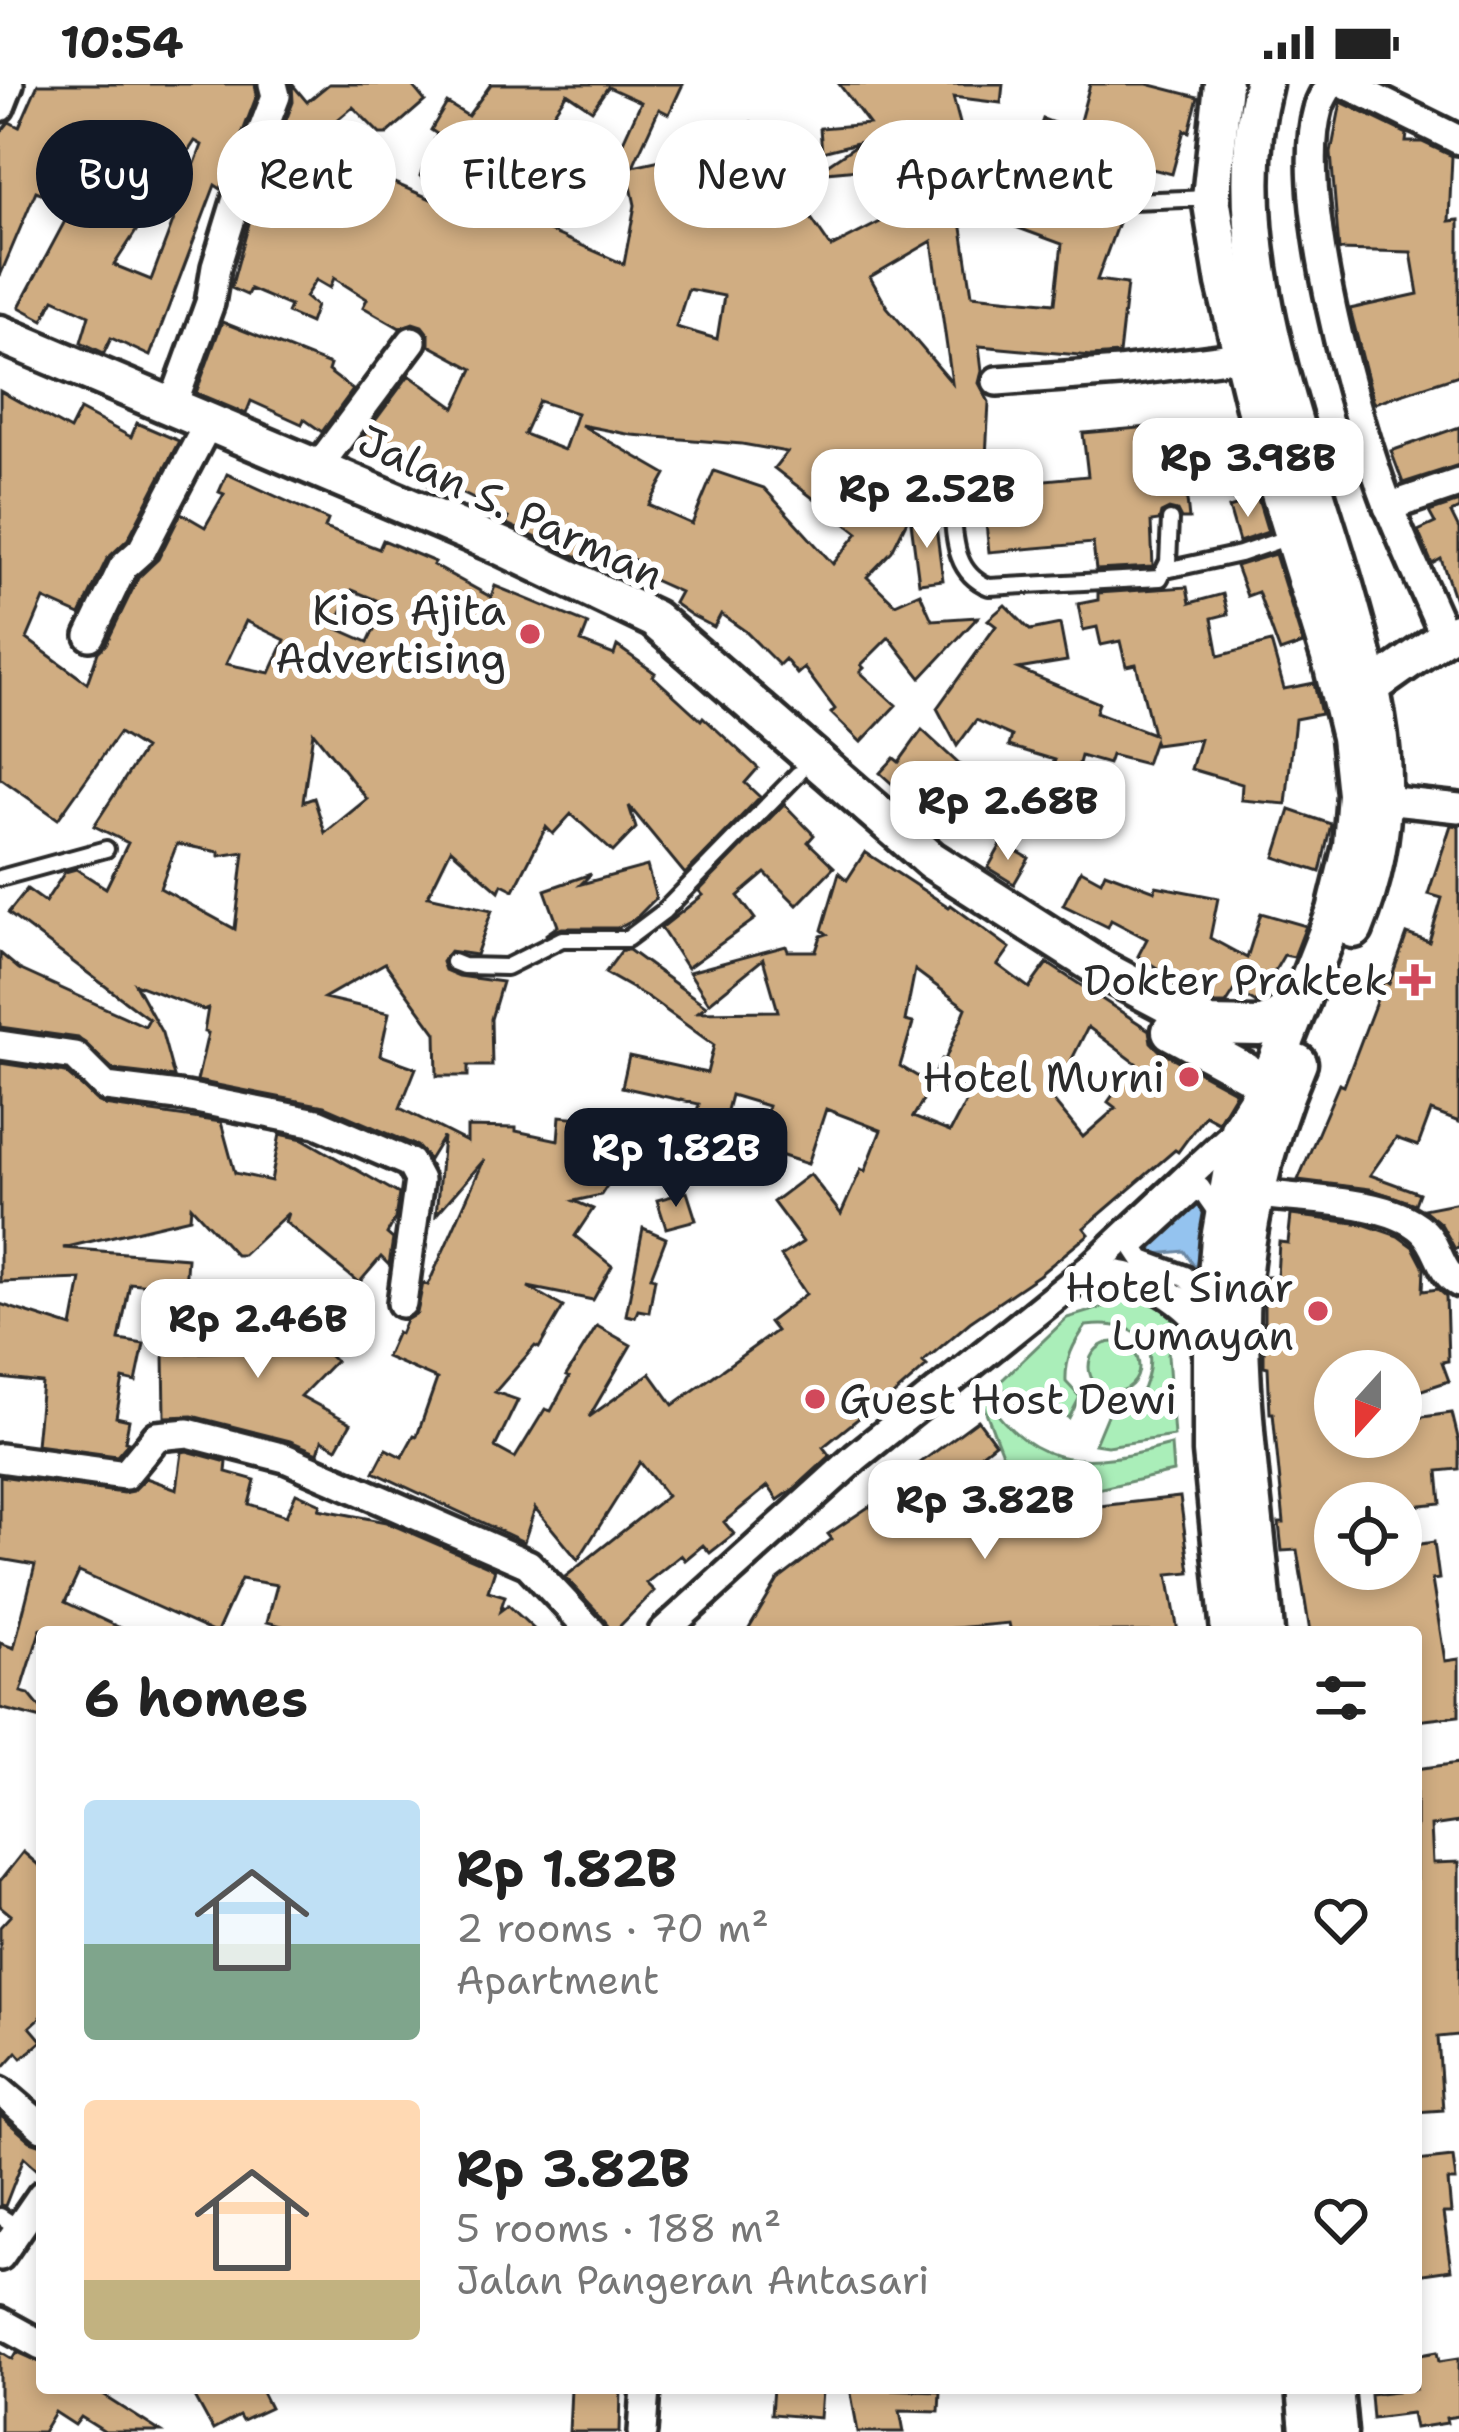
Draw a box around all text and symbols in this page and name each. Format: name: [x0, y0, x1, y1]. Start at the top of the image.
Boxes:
text: 10:54: [60, 12, 184, 72]
chip: Buy: [36, 120, 193, 228]
chip: Rent: [217, 120, 396, 228]
chip: Filters: [420, 120, 630, 228]
chip: New: [654, 120, 829, 228]
chip: Apartment: [853, 120, 1156, 228]
street label: Jalan S. Parman: [349, 412, 673, 602]
pin: Rp 3.98B: [1124, 418, 1372, 520]
text: Rp 3.98B: [1160, 431, 1336, 483]
pin: Rp 2.52B: [803, 449, 1051, 551]
text: Rp 2.52B: [838, 462, 1016, 514]
place label: Kios Ajita Advertising: [275, 582, 506, 686]
marker: Kios Ajita Advertising: [517, 621, 543, 647]
pin: Rp 2.68B: [884, 761, 1132, 863]
text: Rp 2.68B: [917, 774, 1099, 826]
place label: Dokter Praktek: [1084, 952, 1388, 1008]
marker: Dokter Praktek: [1399, 964, 1431, 996]
place label: Hotel Murni: [922, 1049, 1165, 1105]
marker: Hotel Murni: [1176, 1064, 1202, 1090]
pin: Rp 1.82B: [552, 1108, 800, 1210]
text: Rp 1.82B: [591, 1121, 761, 1173]
place label: Hotel Sinar Lumayan: [1065, 1259, 1294, 1363]
pin: Rp 2.46B: [134, 1279, 382, 1381]
text: Rp 2.46B: [168, 1292, 348, 1344]
marker: Hotel Sinar Lumayan: [1305, 1298, 1331, 1324]
north arrow: [1314, 1350, 1422, 1458]
map controls: [1314, 1350, 1422, 1590]
place label: Guest Host Dewi: [839, 1371, 1177, 1427]
marker: Guest Host Dewi: [802, 1386, 828, 1412]
pin: Rp 3.82B: [861, 1460, 1109, 1562]
text: Rp 3.82B: [895, 1473, 1075, 1525]
button: locate: [1314, 1482, 1422, 1590]
text: 6 homes: [84, 1664, 308, 1732]
icon: filters: [1308, 1665, 1374, 1731]
text: Rp 1.82B: [456, 1834, 677, 1902]
icon: home: [180, 1848, 324, 1992]
icon: heart: [1308, 1887, 1374, 1953]
text: 2 rooms · 70 m²: [456, 1902, 769, 1954]
text: Apartment: [456, 1954, 659, 2006]
text: Rp 3.82B: [456, 2134, 691, 2202]
icon: home: [180, 2148, 324, 2292]
icon: heart: [1308, 2187, 1374, 2253]
text: 5 rooms · 188 m²: [456, 2202, 781, 2254]
text: Jalan Pangeran Antasari: [456, 2254, 929, 2306]

